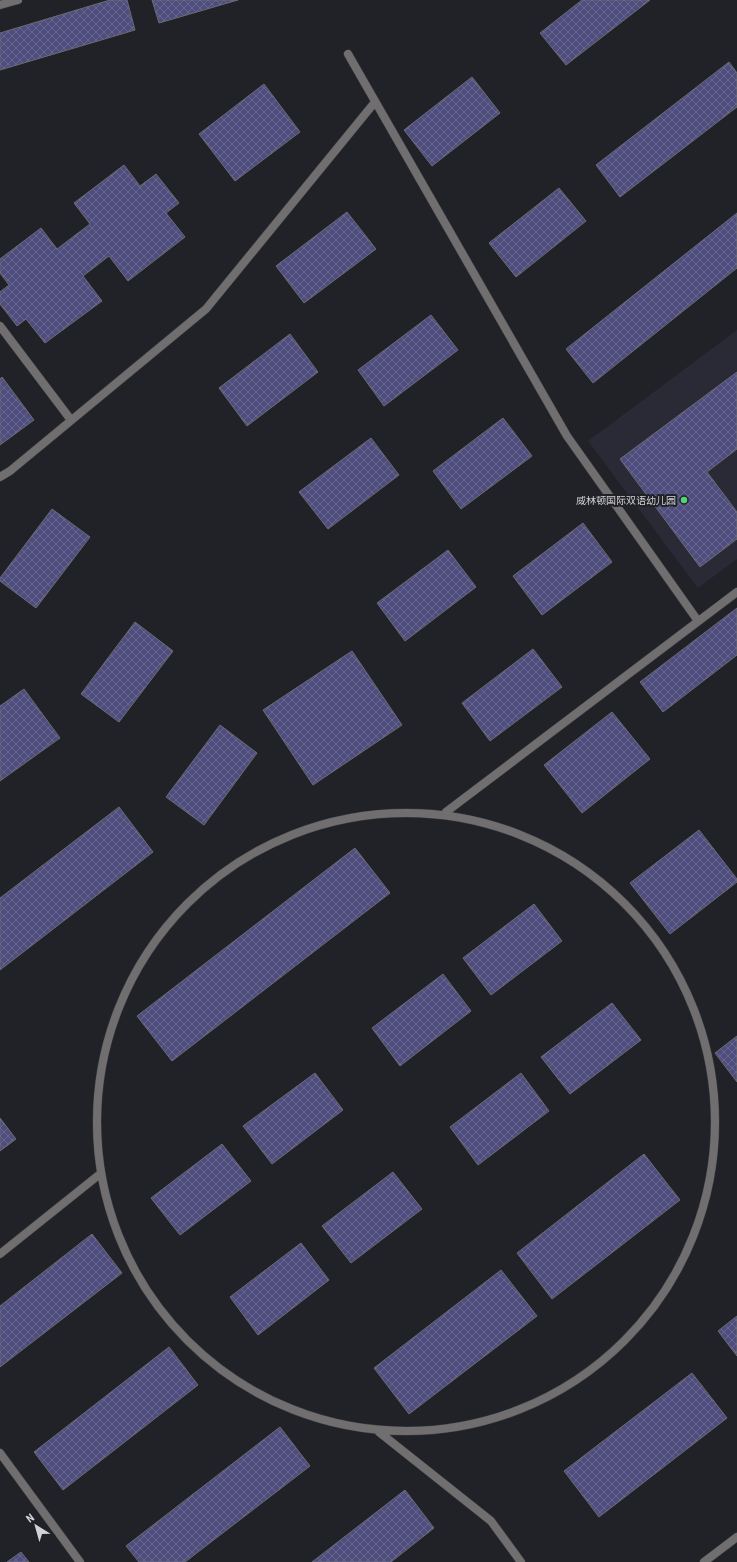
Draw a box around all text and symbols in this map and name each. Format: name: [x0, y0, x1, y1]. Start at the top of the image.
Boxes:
place label: 威林顿国际双语幼儿园: [576, 495, 676, 506]
marker: 威林顿国际双语幼儿园: [679, 495, 689, 505]
north arrow: [16, 1506, 56, 1546]
text: N: [24, 1511, 37, 1526]

